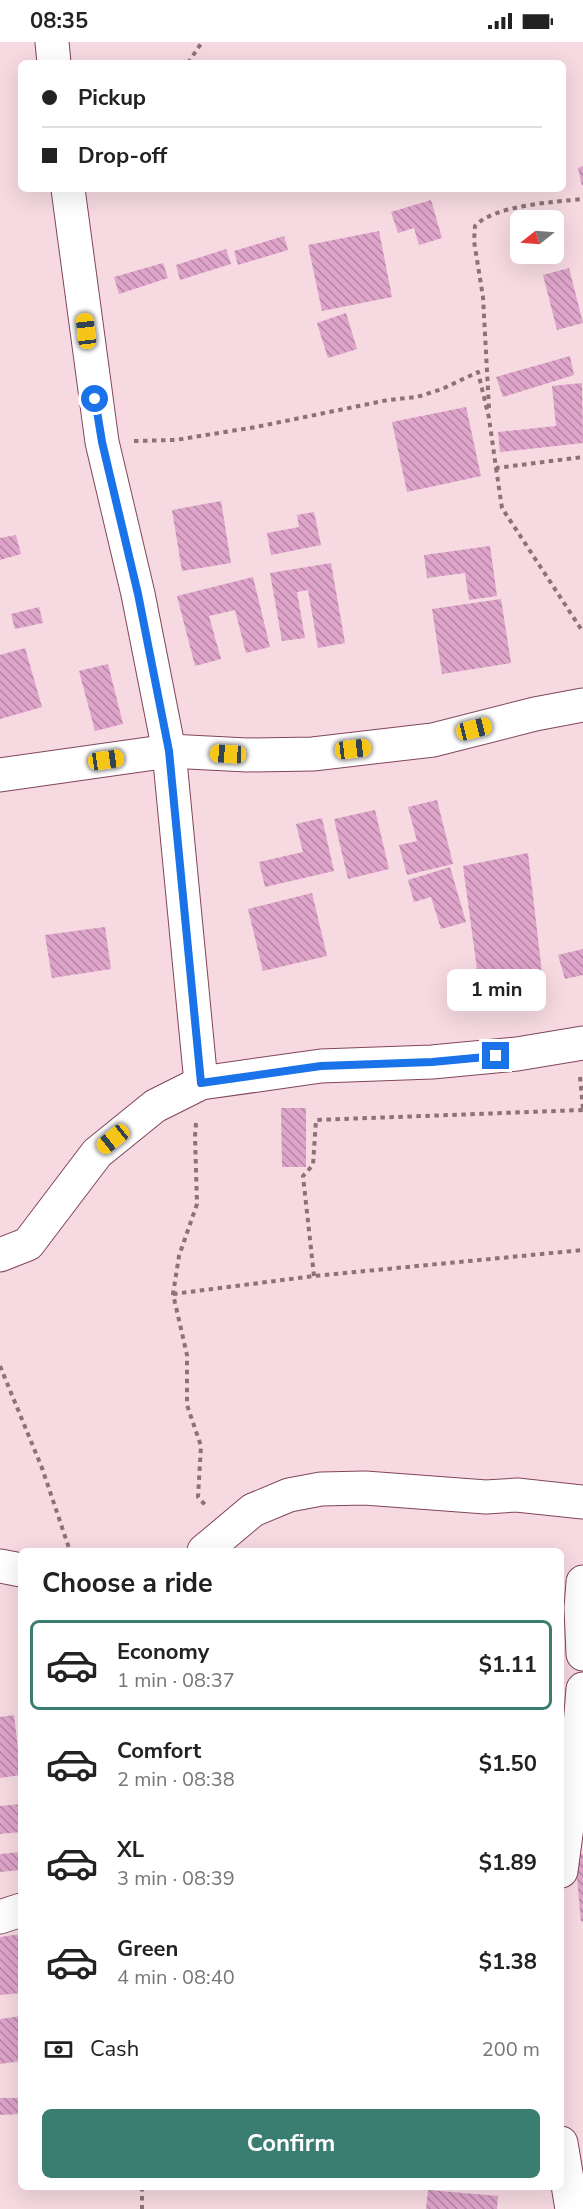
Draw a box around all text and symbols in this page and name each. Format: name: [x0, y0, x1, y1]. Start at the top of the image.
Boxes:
text: 08:35: [30, 6, 88, 36]
text: Pickup: [78, 83, 146, 113]
text: Drop-off: [78, 141, 167, 171]
north arrow: [510, 210, 564, 264]
map controls: [510, 210, 564, 264]
car: [75, 312, 97, 350]
route start: [81, 385, 108, 412]
car: [454, 716, 494, 742]
car: [334, 738, 372, 760]
car: [210, 744, 246, 764]
car: [87, 749, 125, 771]
callout: 1 min: [446, 969, 546, 1011]
text: 1 min: [471, 976, 522, 1003]
route end: [482, 1042, 509, 1069]
car: [93, 1121, 133, 1157]
text: Choose a ride: [42, 1565, 213, 1602]
text: Economy: [117, 1637, 209, 1667]
icon: car: [45, 1638, 99, 1692]
text: $1.11: [479, 1650, 537, 1680]
text: 1 min · 08:37: [117, 1667, 235, 1694]
text: Comfort: [117, 1736, 201, 1766]
icon: car: [45, 1737, 99, 1791]
text: $1.50: [479, 1749, 537, 1779]
text: 2 min · 08:38: [117, 1766, 235, 1793]
text: XL: [117, 1835, 144, 1865]
icon: car: [45, 1836, 99, 1890]
text: $1.89: [479, 1848, 537, 1878]
text: 3 min · 08:39: [117, 1865, 235, 1892]
text: Green: [117, 1934, 178, 1964]
icon: car: [45, 1935, 99, 1989]
text: $1.38: [479, 1947, 537, 1977]
text: 4 min · 08:40: [117, 1964, 235, 1991]
icon: cash: [42, 2033, 75, 2066]
text: Cash: [90, 2034, 139, 2064]
text: 200 m: [482, 2036, 540, 2063]
button: Confirm: [42, 2109, 540, 2178]

